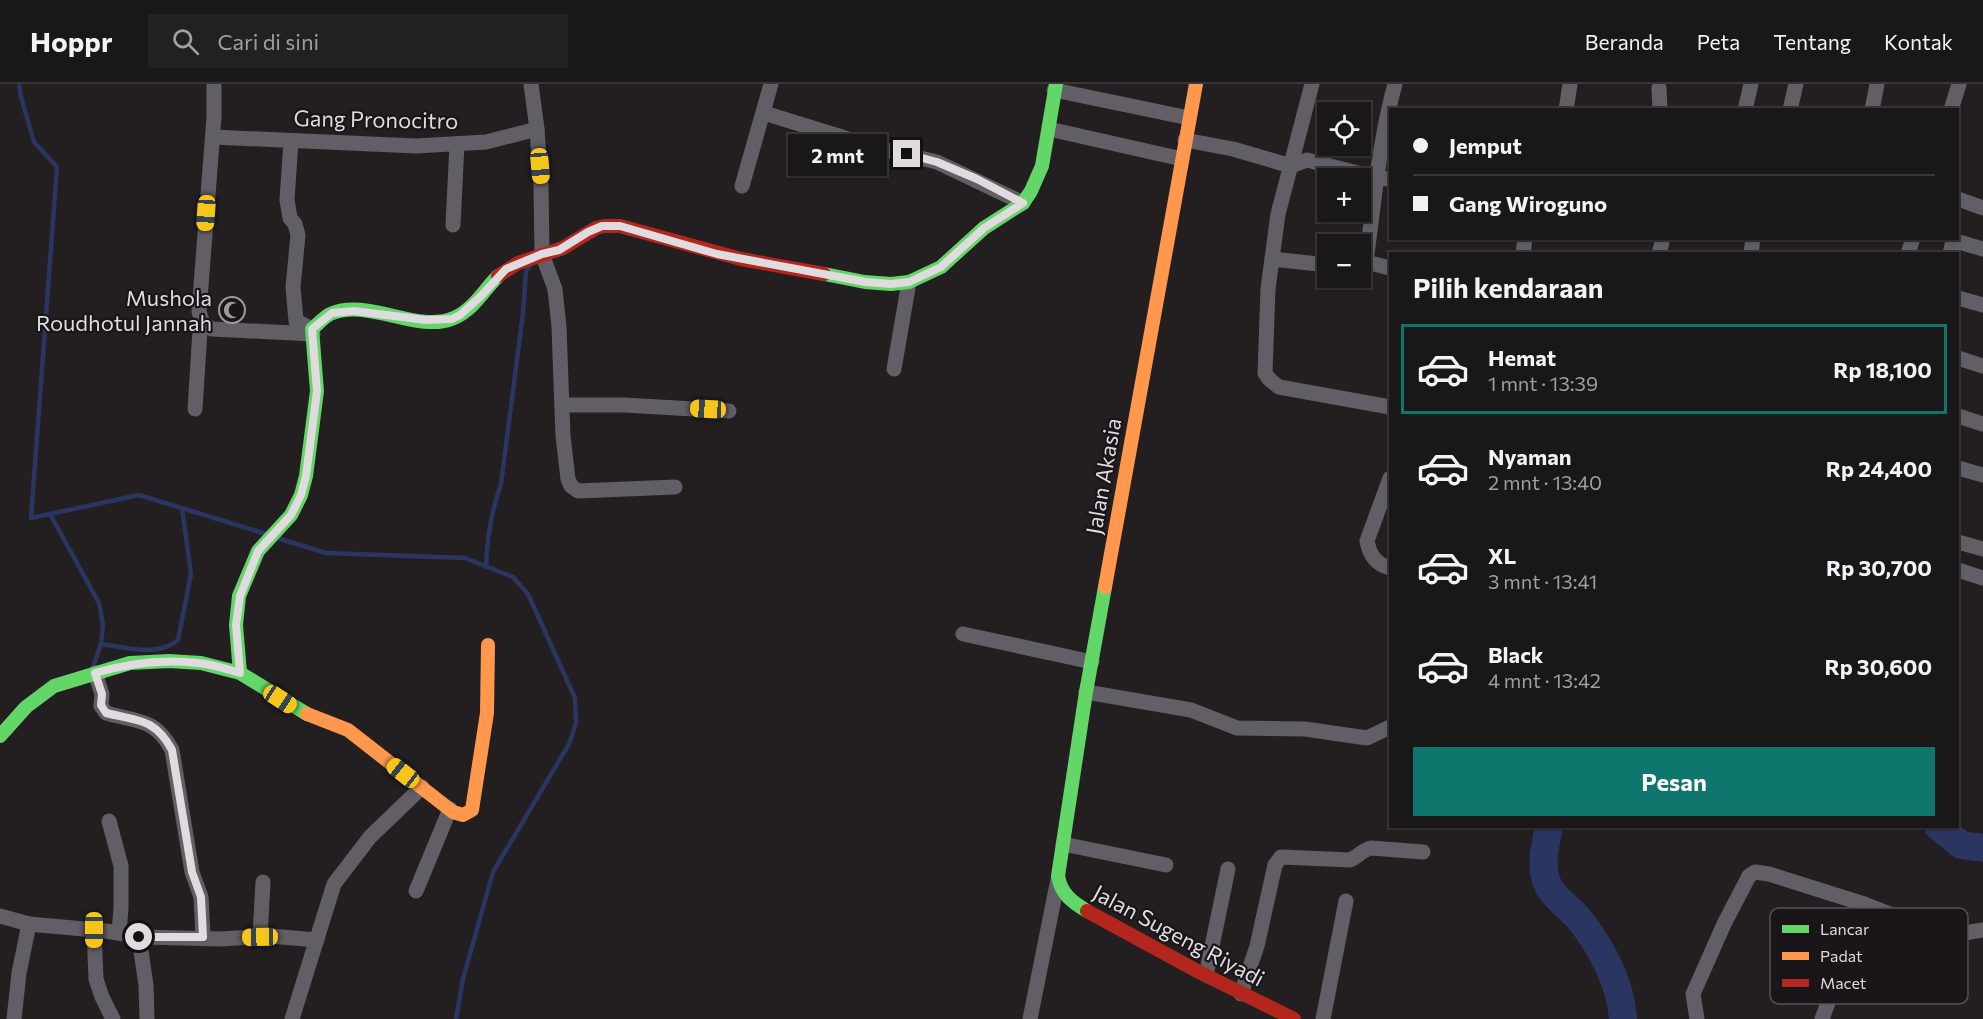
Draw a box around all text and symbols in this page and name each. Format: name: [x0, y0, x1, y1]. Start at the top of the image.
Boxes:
search box: [148, 14, 568, 68]
text: Hoppr: [30, 24, 112, 58]
icon: search: [169, 25, 202, 58]
text: Cari di sini: [217, 28, 319, 55]
text: Beranda: [1585, 29, 1664, 54]
text: Peta: [1697, 29, 1740, 54]
text: Tentang: [1773, 29, 1851, 54]
text: Kontak: [1884, 29, 1953, 54]
map controls: [1317, 102, 1371, 288]
button: locate: [1317, 102, 1371, 156]
street label: Gang Pronocitro: [293, 104, 459, 134]
text: Jemput: [1449, 132, 1522, 159]
callout: 2 mnt: [787, 133, 886, 175]
route end: [893, 140, 920, 167]
text: 2 mnt: [811, 143, 864, 167]
car: [529, 147, 551, 185]
button: +: [1317, 168, 1371, 222]
text: Gang Wiroguno: [1449, 190, 1607, 217]
car: [196, 194, 216, 232]
button: −: [1317, 234, 1371, 288]
text: Pilih kendaraan: [1413, 271, 1603, 304]
place label: Mushola Roudhotul Jannah: [36, 284, 212, 336]
mosque icon: Mushola Roudhotul Jannah: [217, 295, 247, 325]
icon: car: [1416, 342, 1470, 396]
text: Hemat: [1488, 344, 1556, 371]
text: Rp 18,100: [1833, 356, 1932, 383]
text: 1 mnt · 13:39: [1488, 371, 1598, 395]
car: [690, 399, 726, 419]
street label: Jalan Akasia: [1079, 416, 1127, 536]
icon: car: [1416, 441, 1470, 495]
text: Nyaman: [1488, 443, 1571, 470]
text: Rp 24,400: [1826, 455, 1932, 482]
text: 2 mnt · 13:40: [1488, 470, 1602, 494]
icon: car: [1416, 540, 1470, 594]
text: XL: [1488, 542, 1516, 569]
text: Rp 30,700: [1826, 554, 1932, 581]
text: 3 mnt · 13:41: [1488, 569, 1597, 593]
icon: car: [1416, 639, 1470, 693]
text: Black: [1488, 641, 1543, 668]
text: Rp 30,600: [1824, 653, 1932, 680]
text: 4 mnt · 13:42: [1488, 668, 1601, 692]
car: [260, 682, 300, 716]
button: Pesan: [1413, 747, 1935, 816]
car: [383, 755, 423, 791]
street label: Jalan Sugeng Riyadi: [1089, 878, 1269, 992]
legend: [1770, 908, 1968, 1004]
car: [85, 912, 103, 948]
text: Lancar: [1820, 919, 1870, 938]
route start: [125, 923, 152, 950]
car: [242, 928, 278, 946]
text: Padat: [1820, 946, 1863, 965]
text: Macet: [1820, 973, 1867, 992]

